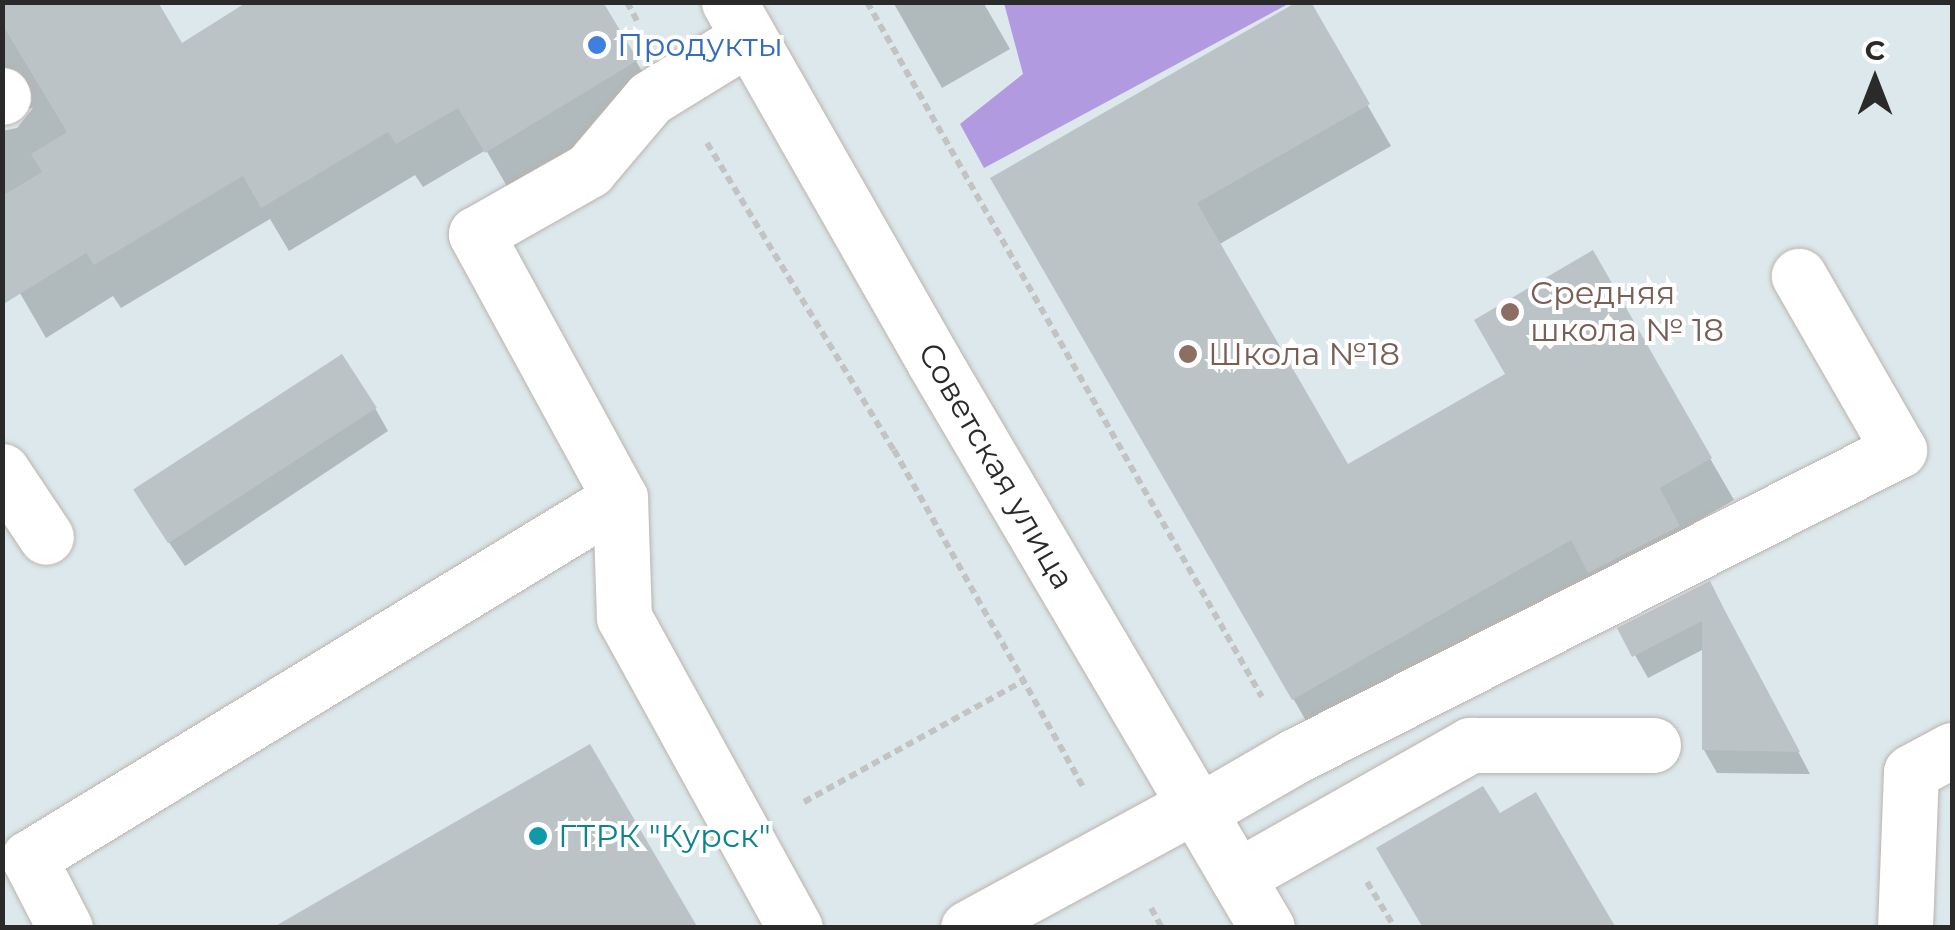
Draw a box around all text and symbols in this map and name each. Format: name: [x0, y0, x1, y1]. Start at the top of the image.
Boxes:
place label: Продукты: [617, 26, 783, 64]
north arrow: [1825, 30, 1925, 130]
text: С: [1865, 33, 1885, 67]
marker: Продукты: [586, 34, 608, 56]
place label: Средняя школа № 18: [1530, 275, 1724, 350]
marker: Средняя школа № 18: [1499, 301, 1521, 323]
place label: Школа №18: [1208, 335, 1400, 373]
street label: Советская улица: [910, 336, 1082, 596]
marker: Школа №18: [1177, 343, 1199, 365]
place label: ГТРК "Курск": [558, 817, 771, 855]
marker: ГТРК "Курск": [527, 825, 549, 847]

